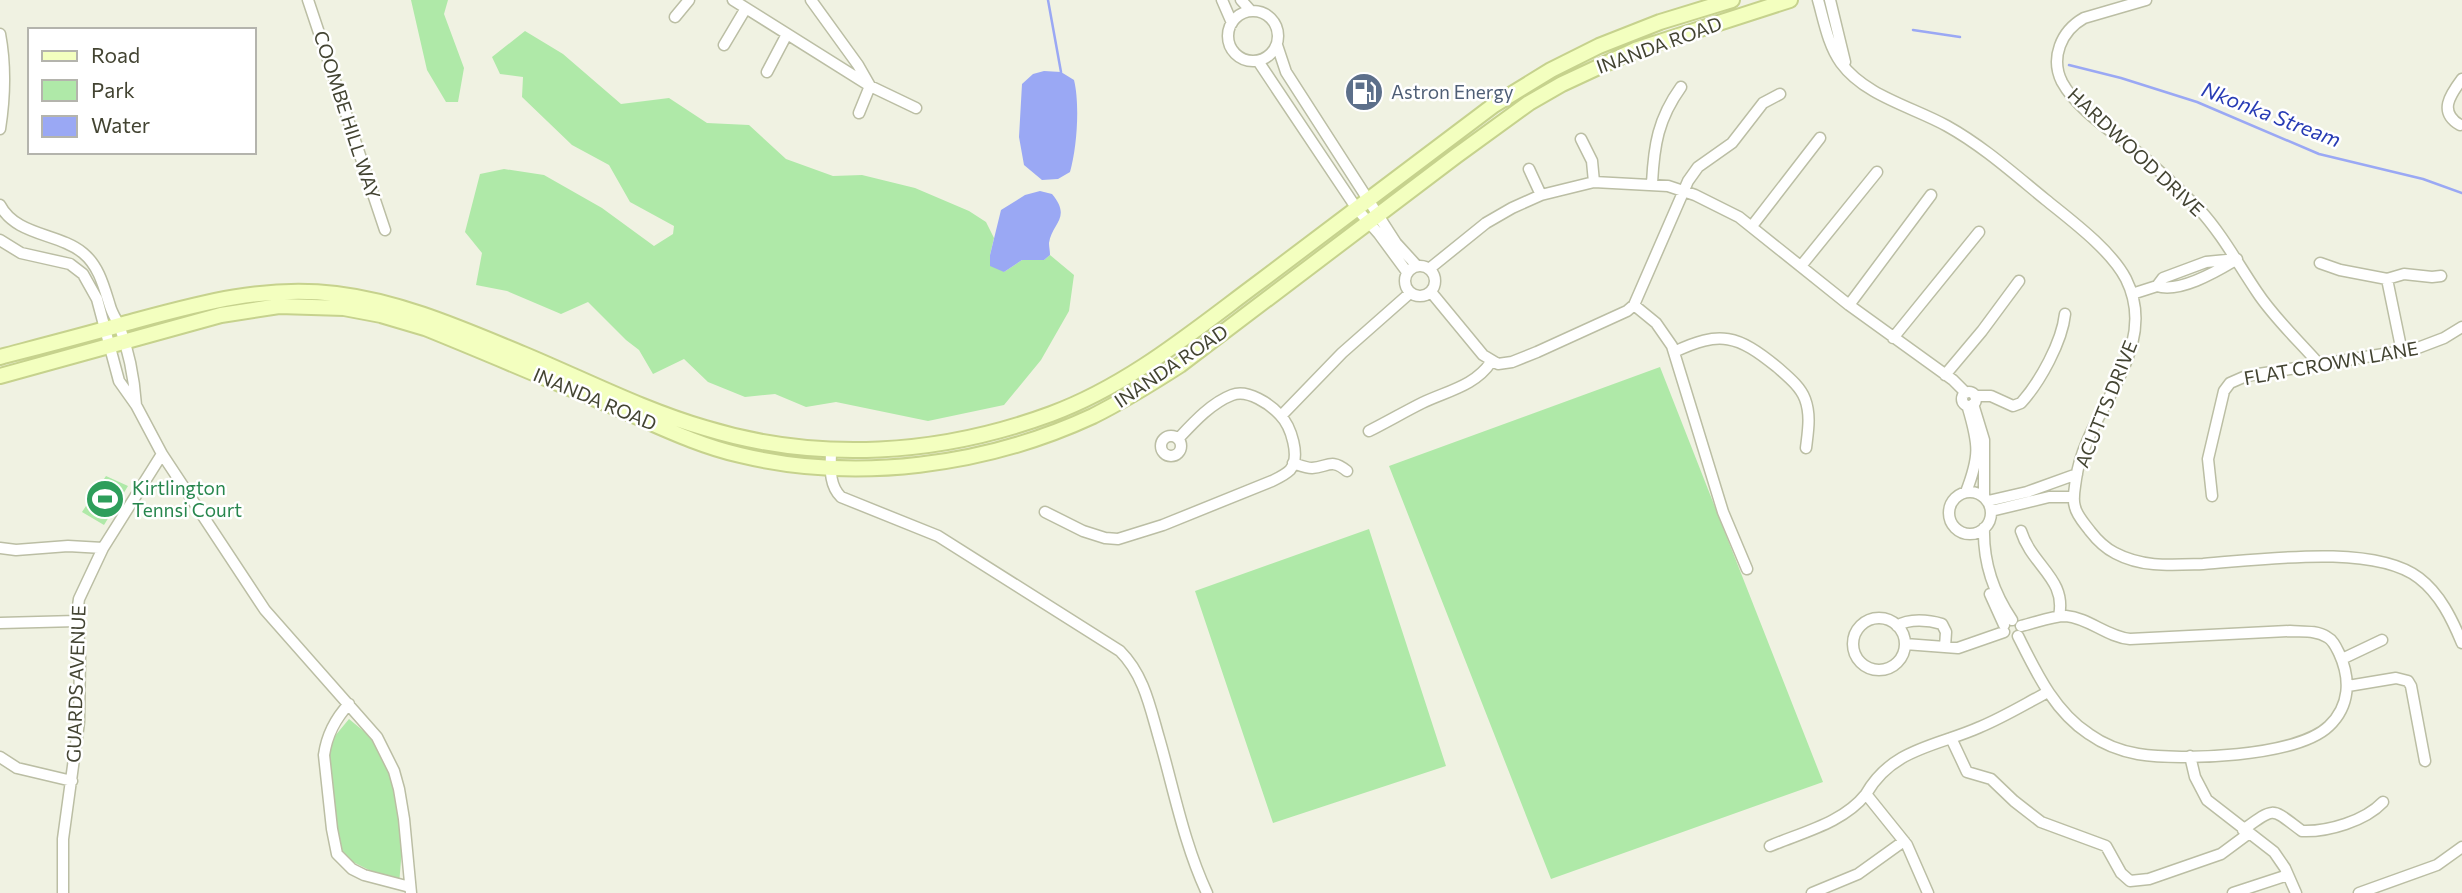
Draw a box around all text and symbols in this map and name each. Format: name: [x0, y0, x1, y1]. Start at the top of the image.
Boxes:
street label: INANDA ROAD: [1593, 11, 1725, 78]
legend: [28, 28, 256, 154]
street label: COOMBE HILL WAY: [309, 28, 386, 202]
text: Road: [91, 42, 140, 67]
fuel station icon: Astron Energy: [1343, 71, 1385, 113]
water label: Nkonka Stream: [2199, 76, 2345, 152]
text: Park: [91, 77, 135, 102]
place label: Astron Energy: [1391, 80, 1514, 103]
street label: HARDWOOD DRIVE: [2064, 83, 2209, 221]
text: Water: [91, 112, 150, 137]
street label: INANDA ROAD: [1110, 319, 1232, 412]
street label: FLAT CROWN LANE: [2242, 336, 2420, 389]
street label: ACUTTS DRIVE: [2070, 337, 2141, 471]
street label: INANDA ROAD: [530, 362, 660, 435]
place label: Kirtlington Tennsi Court: [132, 476, 242, 521]
sports icon: Kirtlington Tennsi Court: [84, 478, 126, 520]
street label: GUARDS AVENUE: [61, 605, 90, 763]

